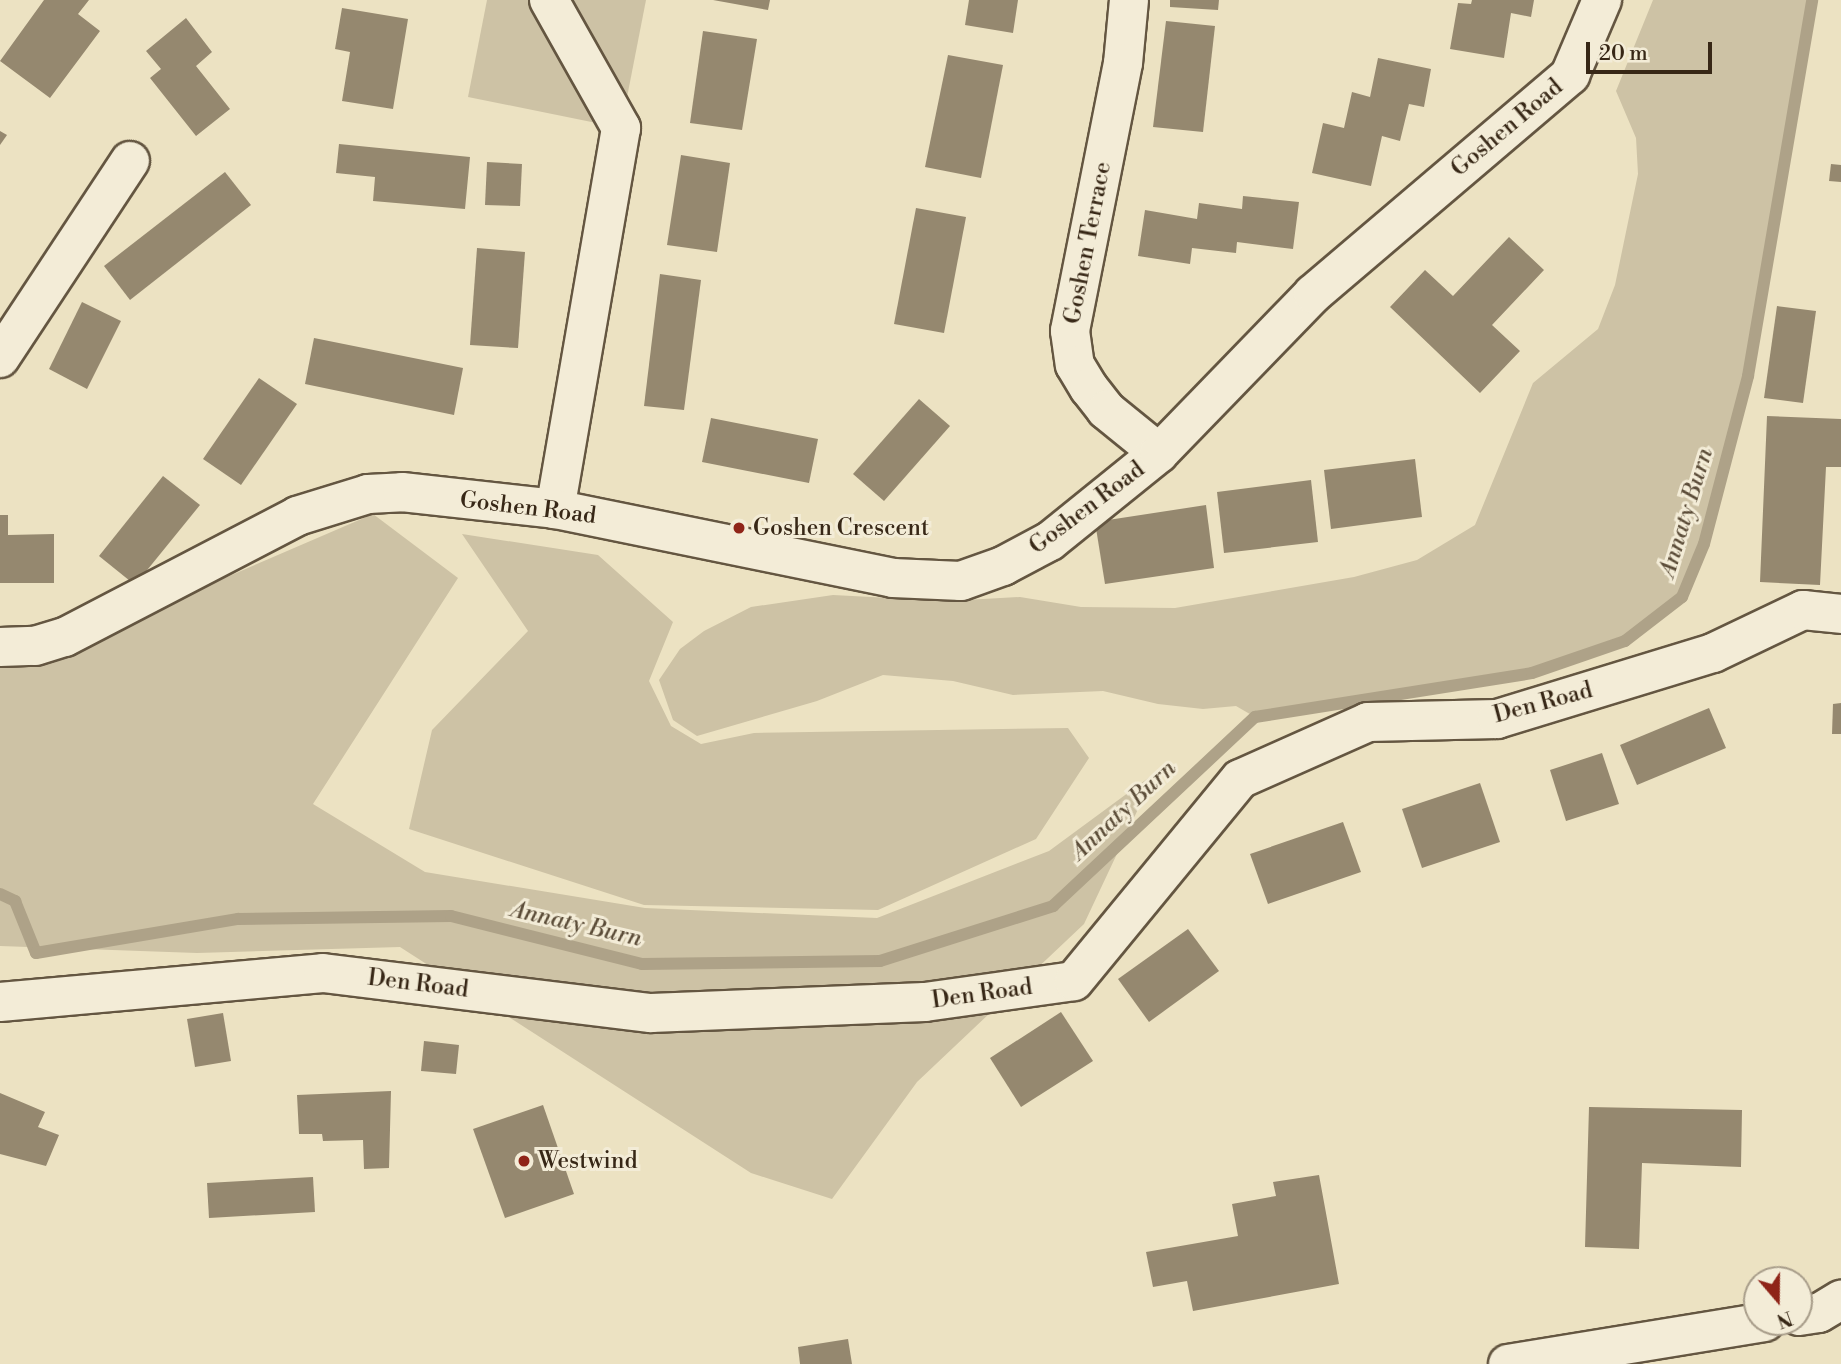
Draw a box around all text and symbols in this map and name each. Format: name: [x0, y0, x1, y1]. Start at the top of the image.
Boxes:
scale bar: [1589, 28, 1715, 72]
text: 20 m: [1599, 41, 1648, 67]
street label: Goshen Road: [1446, 73, 1568, 183]
street label: Goshen Terrace: [1059, 160, 1117, 326]
water label: Annaty Burn: [1654, 445, 1720, 581]
street label: Goshen Road: [1024, 456, 1150, 560]
street label: Goshen Road: [458, 486, 598, 530]
place label: Goshen Crescent: [753, 514, 929, 542]
marker: Goshen Crescent: [731, 520, 747, 536]
street label: Den Road: [1491, 677, 1595, 729]
water label: Annaty Burn: [1065, 755, 1183, 867]
water label: Annaty Burn: [508, 896, 644, 954]
street label: Den Road: [366, 964, 470, 1004]
street label: Den Road: [930, 973, 1034, 1015]
place label: Westwind: [538, 1147, 638, 1175]
marker: Westwind: [516, 1153, 532, 1169]
north arrow: [1743, 1266, 1813, 1336]
text: N: [1773, 1305, 1796, 1333]

